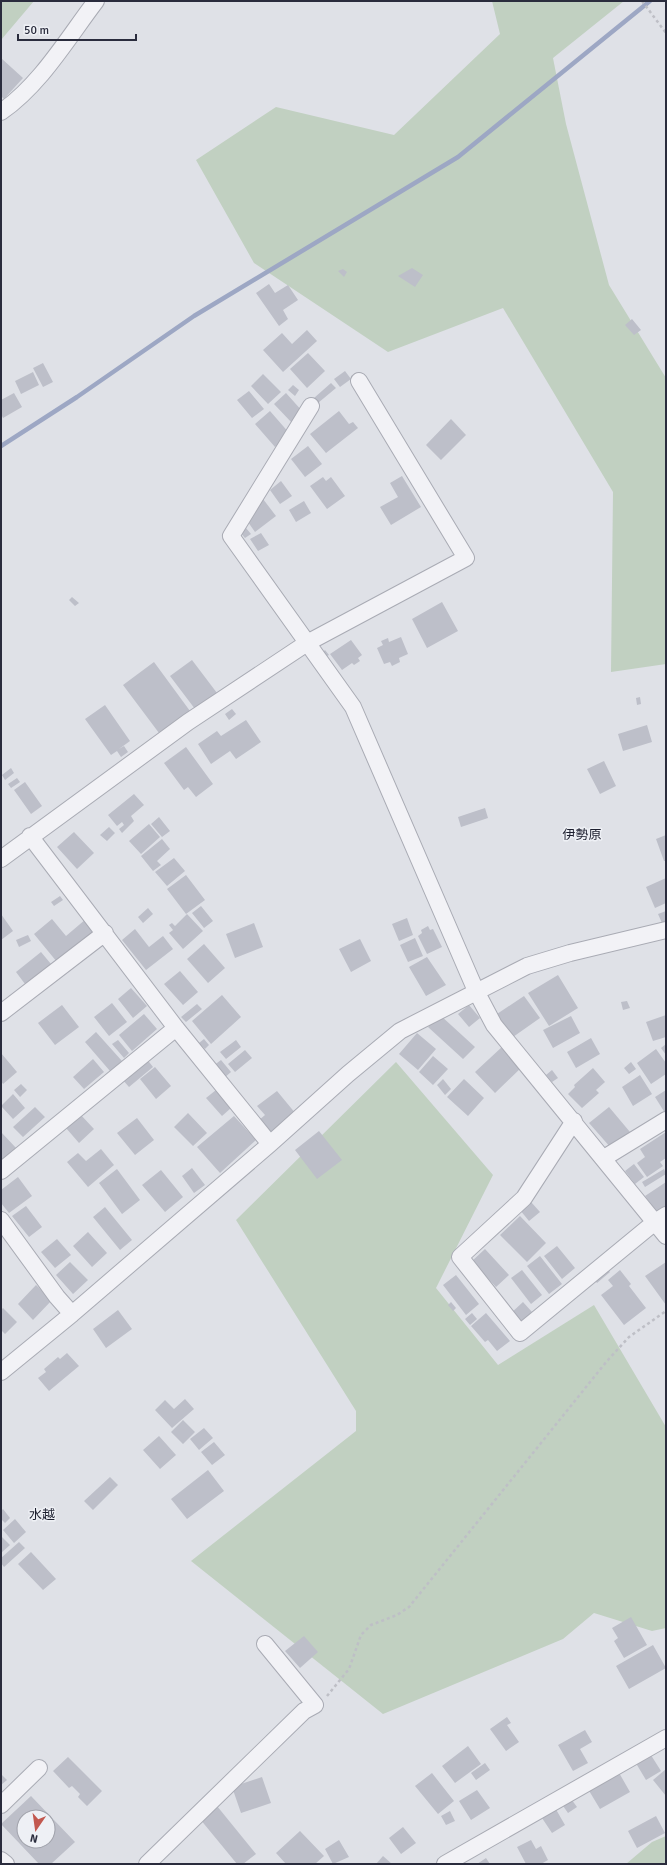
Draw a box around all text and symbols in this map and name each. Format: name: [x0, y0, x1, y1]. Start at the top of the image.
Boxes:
scale bar: [18, 16, 136, 42]
text: 50 m: [24, 23, 49, 38]
district label: 伊勢原: [562, 827, 602, 843]
district label: 水越: [29, 1507, 55, 1523]
north arrow: [16, 1809, 56, 1849]
text: N: [29, 1831, 39, 1845]

